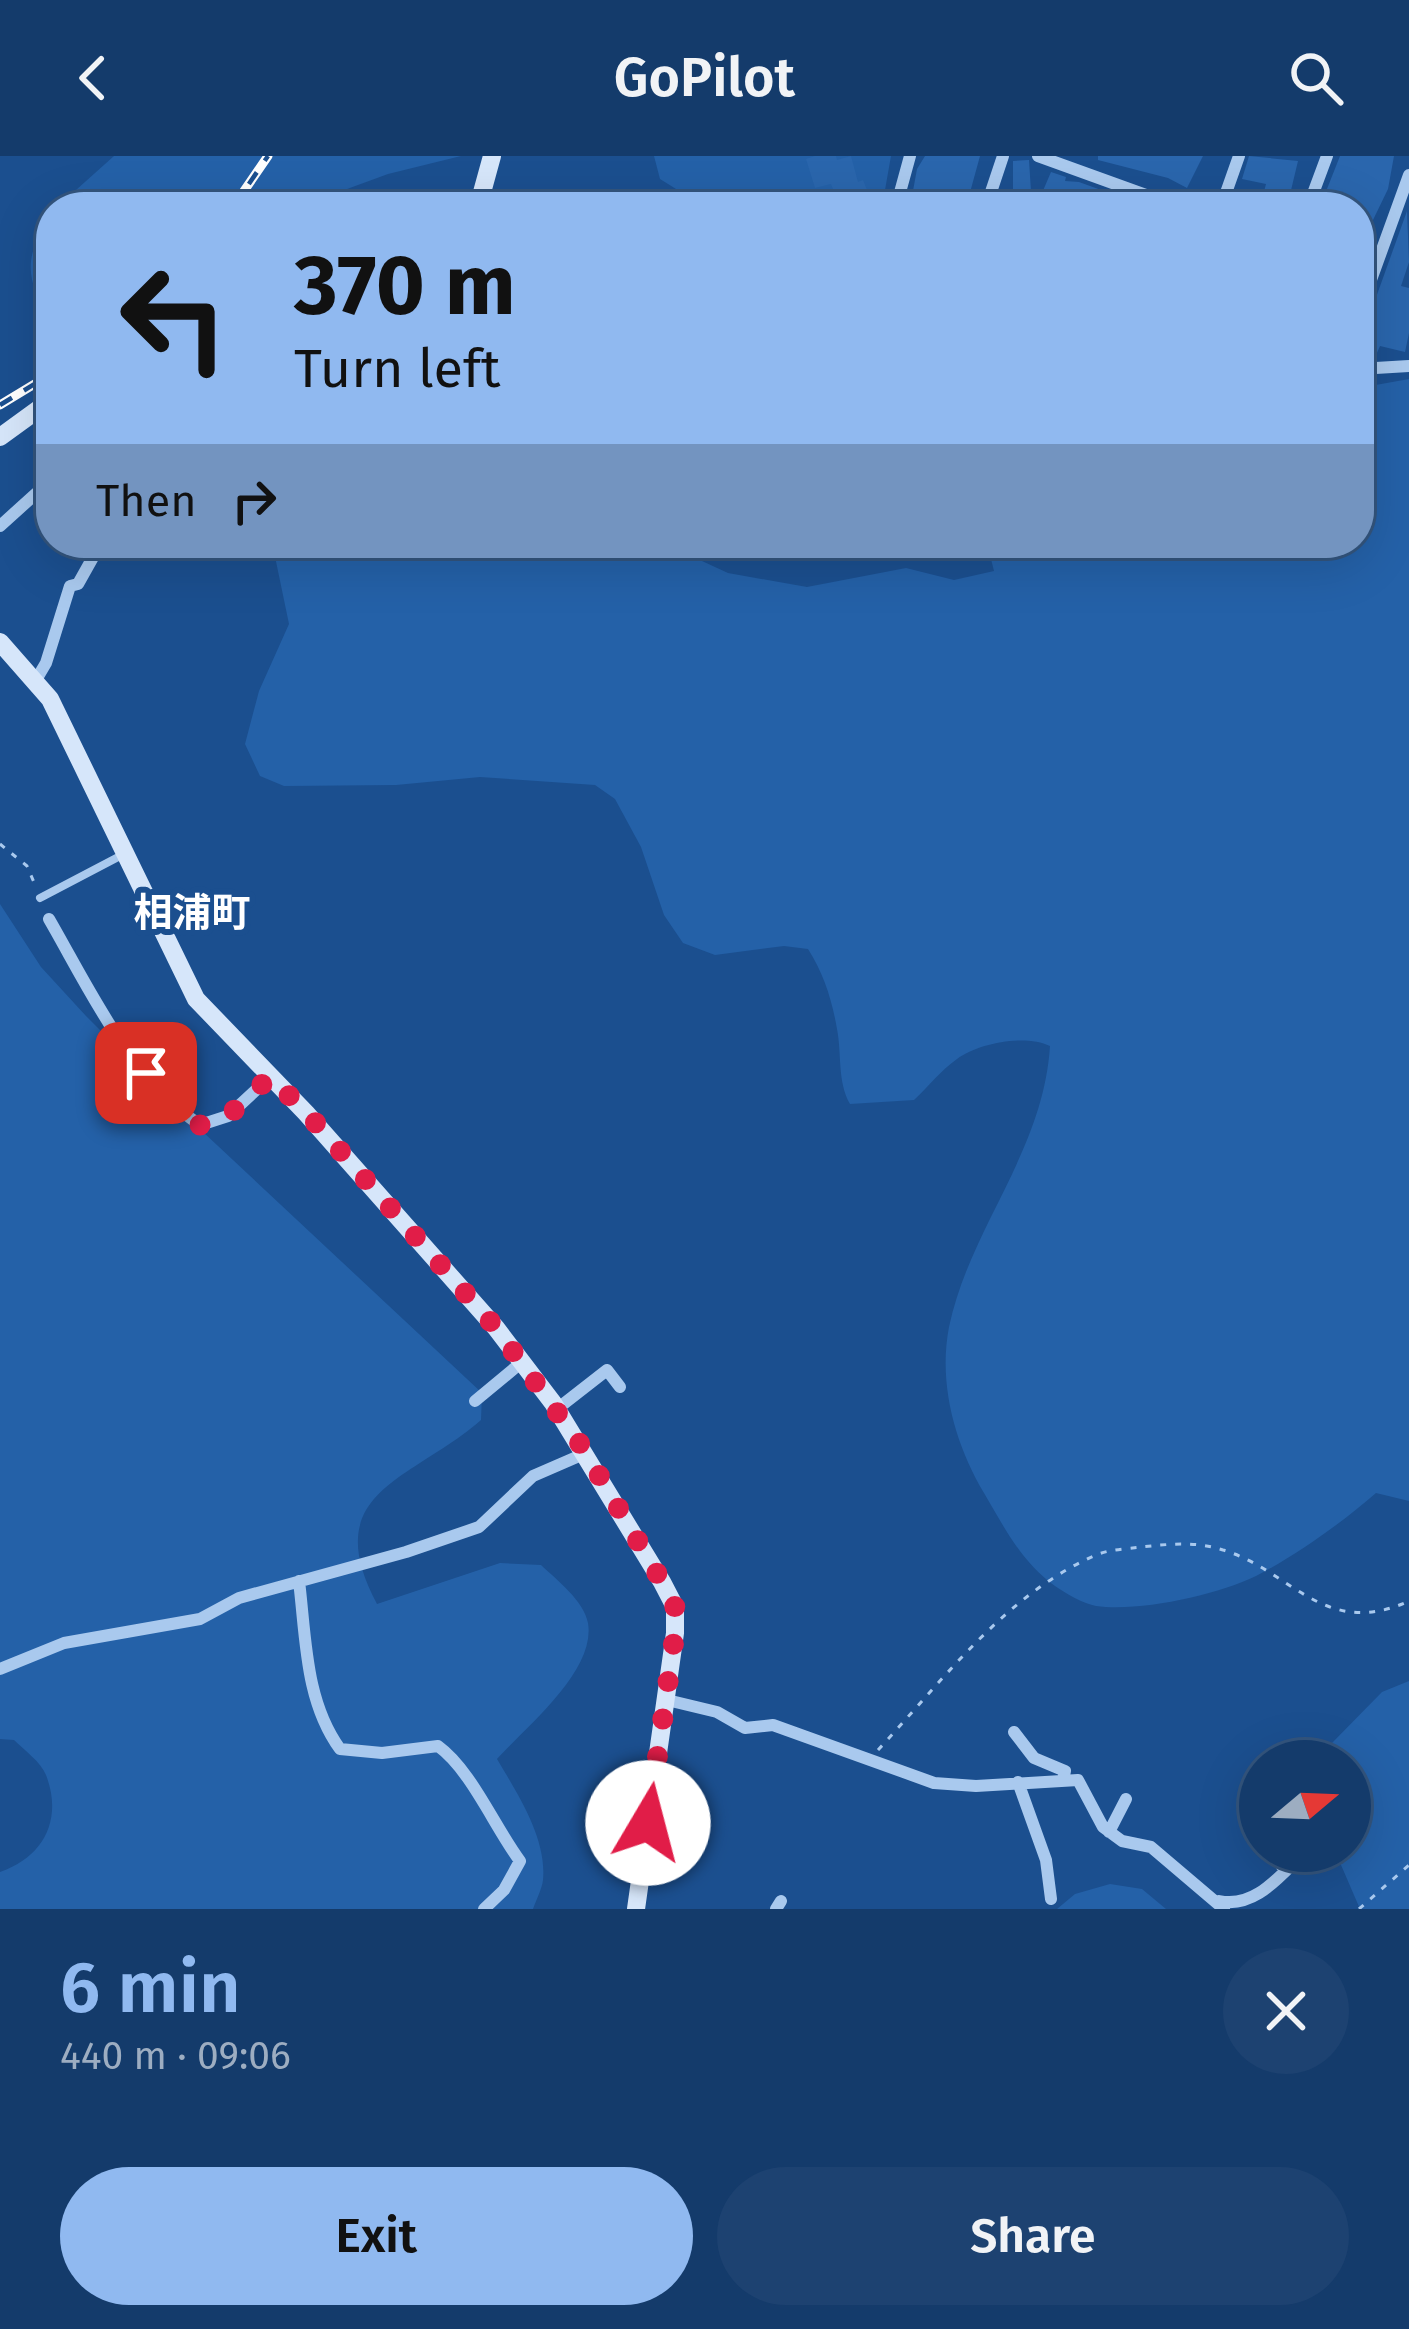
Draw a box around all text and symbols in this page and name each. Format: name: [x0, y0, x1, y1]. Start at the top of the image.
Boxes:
icon: back: [60, 45, 126, 111]
icon: search: [1283, 45, 1349, 111]
text: GoPilot: [614, 46, 795, 110]
text: 370 m: [294, 235, 516, 336]
icon: left: [96, 240, 252, 396]
text: Turn left: [294, 337, 501, 401]
icon: right: [221, 468, 287, 534]
text: Then: [96, 474, 197, 528]
district label: 相浦町: [133, 890, 251, 936]
pin: [95, 1022, 197, 1124]
icon: arrive: [113, 1040, 179, 1106]
north arrow: [1239, 1740, 1371, 1872]
map controls: [1239, 1740, 1371, 1872]
position arrow: [585, 1760, 711, 1886]
text: 6 min: [60, 1945, 241, 2031]
button: close: [1223, 1948, 1349, 2074]
text: 440 m · 09:06: [60, 2033, 291, 2079]
button: Exit: [60, 2167, 693, 2305]
button: Share: [717, 2167, 1349, 2305]

